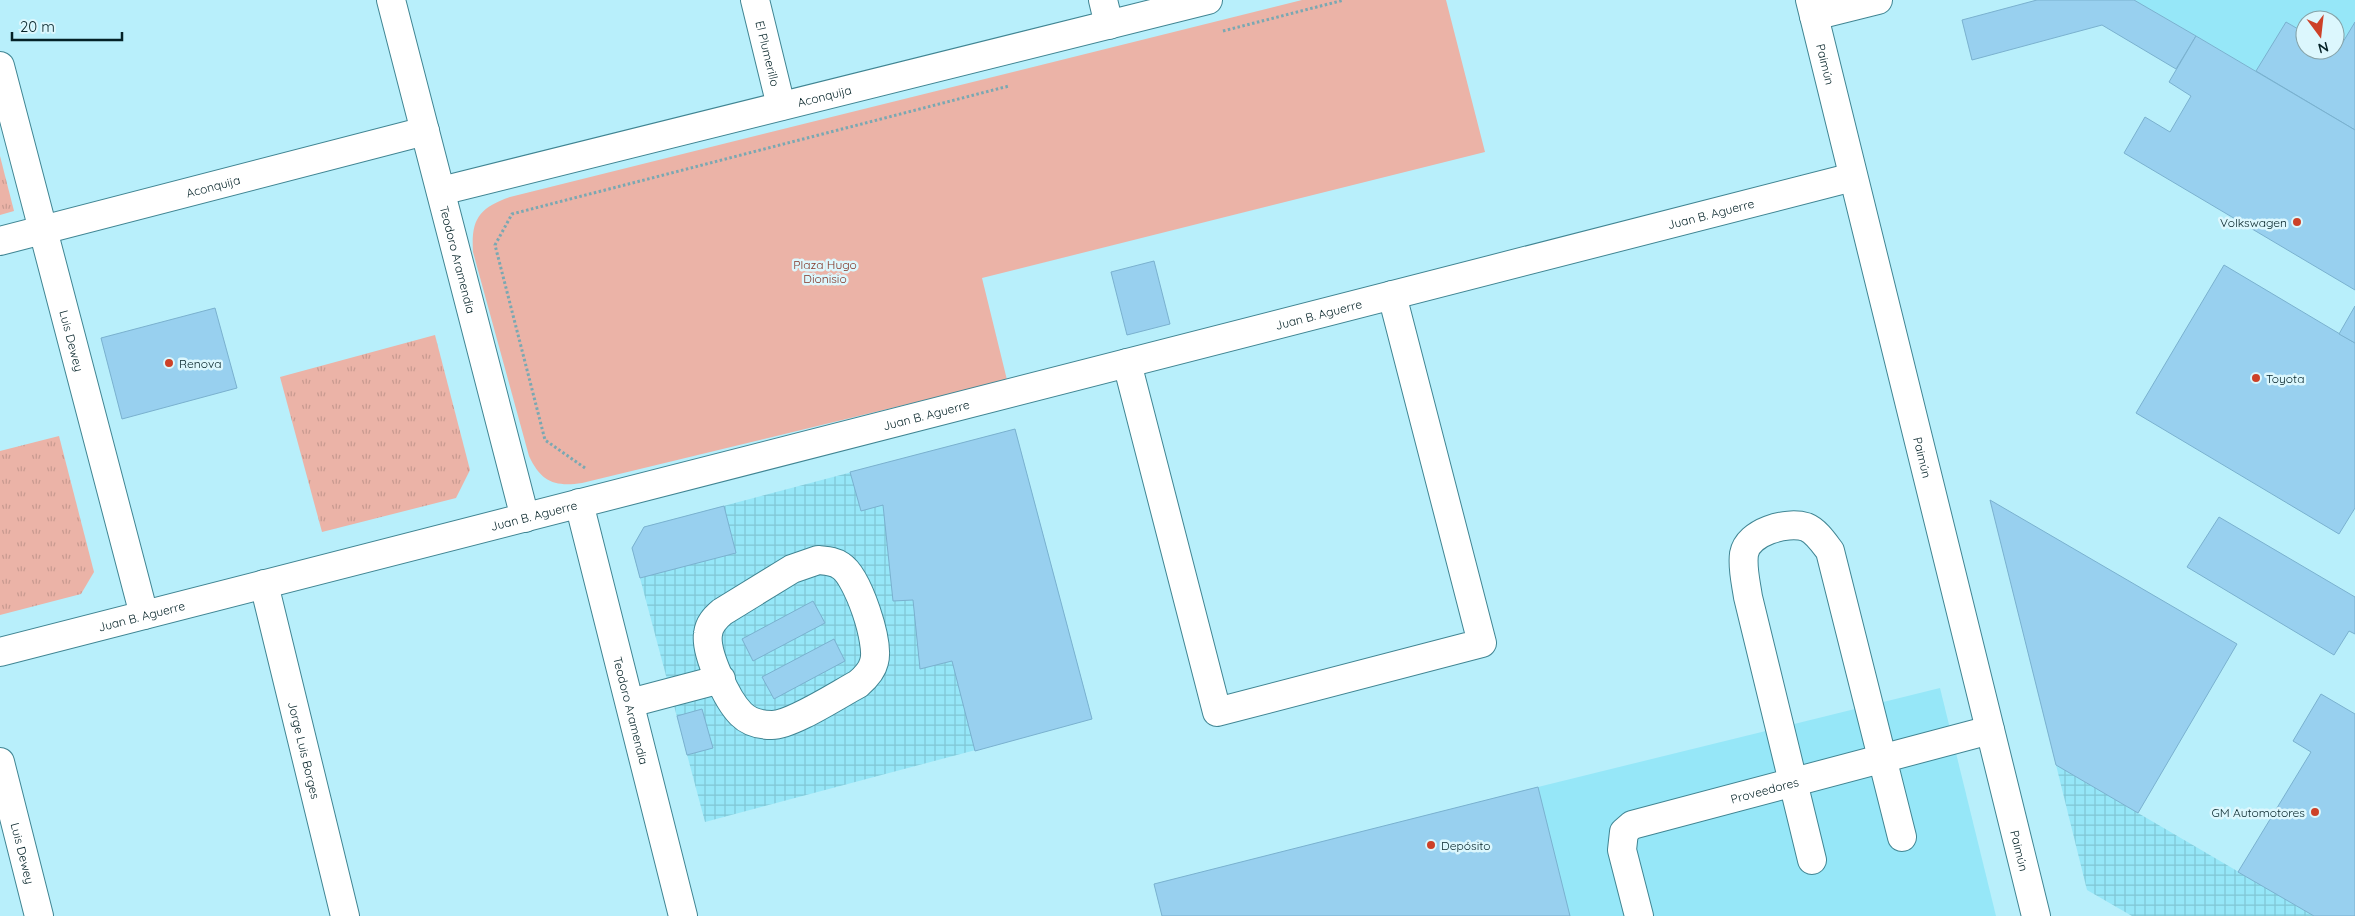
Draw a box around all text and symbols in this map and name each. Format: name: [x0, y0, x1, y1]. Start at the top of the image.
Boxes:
scale bar: [12, 10, 122, 42]
north arrow: [2295, 10, 2345, 60]
text: 20 m: [20, 17, 55, 36]
street label: El Plumerillo: [753, 19, 783, 88]
text: N: [2316, 38, 2331, 58]
street label: Paimún: [1814, 42, 1838, 86]
street label: Aconquija: [796, 82, 853, 110]
street label: Aconquija: [184, 172, 242, 200]
street label: Juan B. Aguerre: [1666, 195, 1756, 232]
street label: Teodoro Aramendia: [437, 204, 479, 315]
place label: Volkswagen: [2220, 215, 2287, 230]
marker: Volkswagen: [2291, 216, 2303, 228]
park label: Plaza Hugo Dionisio: [793, 257, 857, 286]
street label: Juan B. Aguerre: [1273, 296, 1364, 332]
street label: Luis Dewey: [57, 308, 87, 373]
place label: Renova: [179, 356, 221, 371]
marker: Renova: [163, 357, 175, 369]
place label: Toyota: [2266, 371, 2304, 386]
marker: Toyota: [2250, 372, 2262, 384]
street label: Juan B. Aguerre: [881, 396, 971, 433]
street label: Paimún: [1911, 435, 1935, 479]
street label: Juan B. Aguerre: [489, 497, 579, 533]
street label: Juan B. Aguerre: [96, 597, 187, 634]
street label: Teodoro Aramendia: [610, 655, 652, 766]
street label: Jorge Luis Borges: [285, 700, 324, 801]
street label: Proveedores: [1729, 774, 1801, 806]
place label: GM Automotores: [2212, 805, 2305, 820]
marker: GM Automotores: [2309, 806, 2321, 818]
street label: Luis Dewey: [8, 821, 38, 885]
street label: Paimún: [2008, 828, 2032, 873]
place label: Depósito: [1441, 838, 1490, 853]
marker: Depósito: [1425, 839, 1437, 851]

